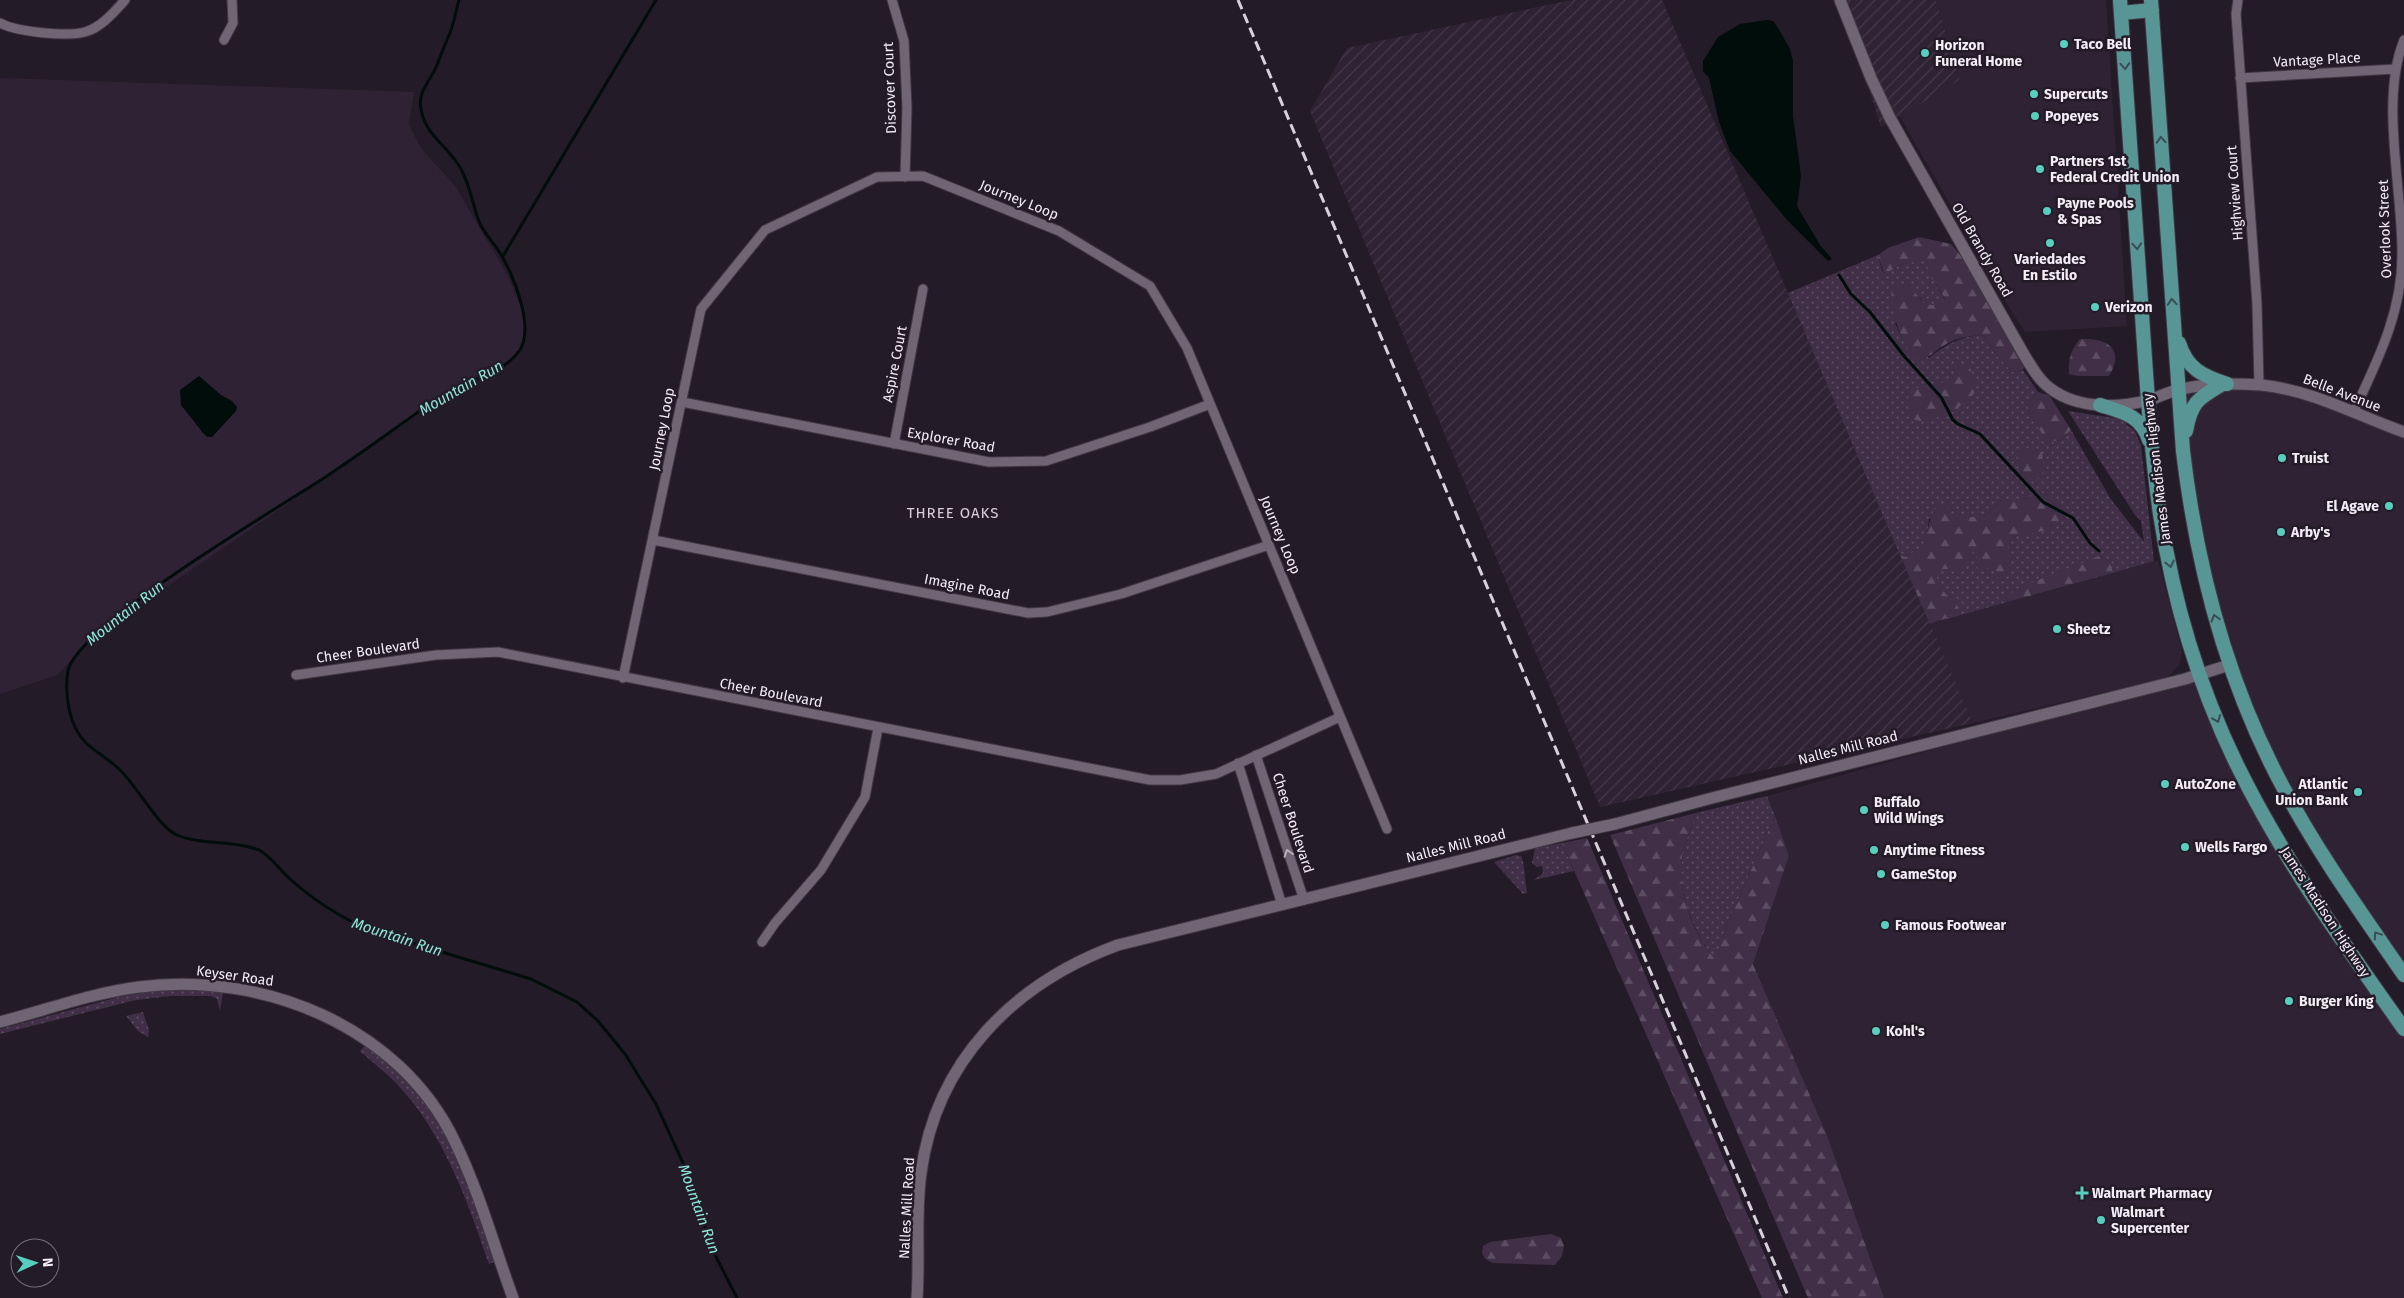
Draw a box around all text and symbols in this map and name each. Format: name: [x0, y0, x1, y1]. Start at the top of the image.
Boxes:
place label: Taco Bell: [2074, 36, 2132, 53]
place label: Horizon Funeral Home: [1935, 37, 2023, 70]
marker: Taco Bell: [2058, 38, 2070, 50]
street label: Discover Court: [880, 41, 900, 134]
marker: Horizon Funeral Home: [1919, 47, 1931, 59]
street label: Vantage Place: [2273, 49, 2361, 71]
one-way arrow: [2119, 62, 2130, 70]
place label: Supercuts: [2044, 86, 2108, 103]
marker: Supercuts: [2028, 88, 2040, 100]
place label: Popeyes: [2045, 108, 2099, 125]
marker: Popeyes: [2029, 110, 2041, 122]
one-way arrow: [2155, 135, 2166, 143]
street label: Highview Court: [2223, 144, 2247, 241]
place label: Partners 1st Federal Credit Union: [2050, 153, 2180, 186]
marker: Partners 1st Federal Credit Union: [2034, 163, 2046, 175]
street label: Journey Loop: [977, 176, 1061, 224]
street label: Overlook Street: [2375, 178, 2395, 279]
place label: Payne Pools & Spas: [2057, 195, 2134, 228]
street label: Old Brandy Road: [1948, 200, 2016, 300]
marker: Payne Pools & Spas: [2041, 205, 2053, 217]
marker: Variedades En Estilo: [2044, 237, 2056, 249]
one-way arrow: [2131, 242, 2142, 250]
place label: Variedades En Estilo: [2013, 251, 2086, 284]
one-way arrow: [2166, 298, 2177, 306]
place label: Verizon: [2104, 299, 2152, 316]
marker: Verizon: [2089, 301, 2101, 313]
street label: Aspire Court: [879, 323, 911, 404]
water label: Mountain Run: [416, 357, 506, 419]
street label: Belle Avenue: [2301, 370, 2383, 416]
street label: Journey Loop: [646, 386, 678, 472]
street label: James Madison Highway: [2139, 392, 2175, 546]
street label: Explorer Road: [906, 424, 996, 456]
place label: Truist: [2292, 450, 2329, 467]
marker: Truist: [2276, 452, 2288, 464]
street label: Journey Loop: [1256, 493, 1304, 577]
place label: El Agave: [2326, 498, 2379, 515]
marker: El Agave: [2383, 500, 2395, 512]
district label: THREE OAKS: [907, 504, 999, 522]
place label: Arby's: [2290, 524, 2331, 541]
marker: Arby's: [2275, 526, 2287, 538]
one-way arrow: [2164, 559, 2175, 568]
street label: Imagine Road: [923, 570, 1011, 604]
water label: Mountain Run: [82, 577, 168, 649]
one-way arrow: [2210, 614, 2221, 622]
place label: Sheetz: [2067, 621, 2111, 638]
marker: Sheetz: [2051, 623, 2063, 635]
street label: Cheer Boulevard: [315, 635, 421, 667]
street label: Cheer Boulevard: [718, 675, 824, 711]
one-way arrow: [2211, 714, 2222, 723]
street label: Nalles Mill Road: [1796, 727, 1900, 769]
street label: Cheer Boulevard: [1269, 771, 1317, 875]
place label: AutoZone: [2174, 776, 2236, 793]
place label: Atlantic Union Bank: [2275, 776, 2348, 809]
marker: AutoZone: [2159, 778, 2171, 790]
marker: Atlantic Union Bank: [2352, 786, 2364, 798]
place label: Buffalo Wild Wings: [1874, 794, 1944, 827]
marker: Buffalo Wild Wings: [1858, 804, 1870, 816]
street label: Nalles Mill Road: [1404, 825, 1508, 867]
place label: Wells Fargo: [2195, 839, 2268, 856]
marker: Wells Fargo: [2179, 841, 2191, 853]
place label: Anytime Fitness: [1883, 842, 1985, 859]
street label: James Madison Highway: [2276, 843, 2374, 981]
marker: Anytime Fitness: [1868, 844, 1880, 856]
one-way arrow: [1284, 850, 1294, 858]
place label: GameStop: [1891, 866, 1957, 883]
marker: GameStop: [1875, 868, 1887, 880]
water label: Mountain Run: [349, 914, 445, 960]
place label: Famous Footwear: [1895, 917, 2007, 934]
marker: Famous Footwear: [1879, 919, 1891, 931]
one-way arrow: [2374, 931, 2383, 941]
street label: Keyser Road: [195, 962, 275, 990]
place label: Burger King: [2299, 993, 2374, 1010]
marker: Burger King: [2283, 995, 2295, 1007]
place label: Kohl's: [1886, 1023, 1925, 1040]
marker: Kohl's: [1870, 1025, 1882, 1037]
street label: Nalles Mill Road: [896, 1157, 918, 1259]
water label: Mountain Run: [674, 1162, 724, 1256]
place label: Walmart Pharmacy: [2092, 1185, 2213, 1202]
marker: Walmart Pharmacy: [2076, 1187, 2088, 1199]
place label: Walmart Supercenter: [2111, 1204, 2189, 1237]
marker: Walmart Supercenter: [2095, 1214, 2107, 1226]
north arrow: [10, 1238, 60, 1288]
text: N: [39, 1257, 56, 1267]

